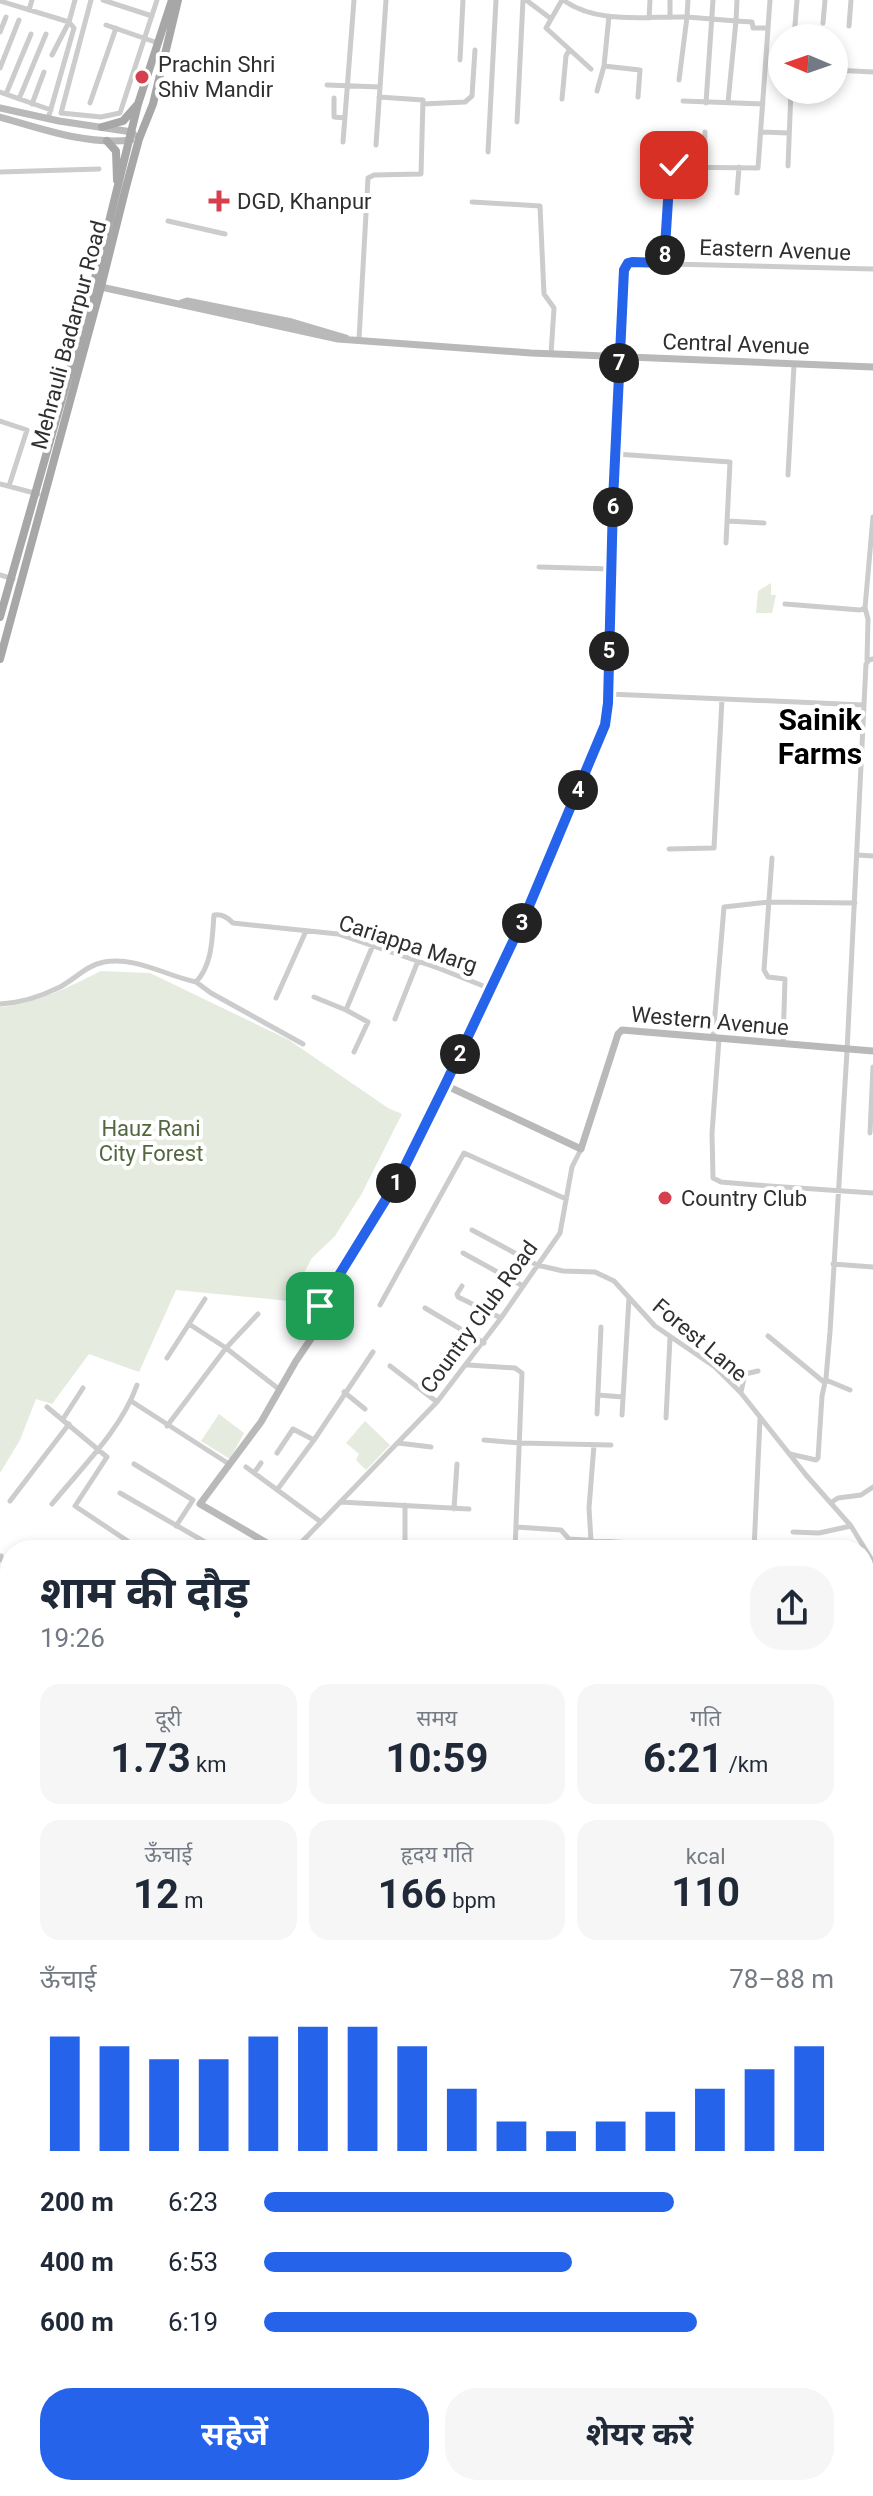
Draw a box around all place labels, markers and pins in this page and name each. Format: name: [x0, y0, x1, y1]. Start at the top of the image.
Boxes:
place label: Prachin Shri Shiv Mandir: [158, 52, 275, 102]
marker: Prachin Shri Shiv Mandir: [133, 68, 151, 86]
pin: [640, 131, 708, 199]
place label: DGD, Khanpur: [237, 189, 372, 214]
marker: DGD, Khanpur: [208, 190, 230, 212]
pin: 8: [645, 235, 685, 275]
pin: 7: [599, 343, 639, 383]
pin: 6: [593, 487, 633, 527]
pin: 5: [589, 631, 629, 671]
pin: 4: [558, 770, 598, 810]
pin: 3: [502, 903, 542, 943]
pin: 2: [440, 1034, 480, 1074]
pin: 1: [376, 1163, 416, 1203]
place label: Country Club: [681, 1186, 807, 1211]
marker: Country Club: [656, 1189, 674, 1207]
pin: [286, 1272, 354, 1340]

